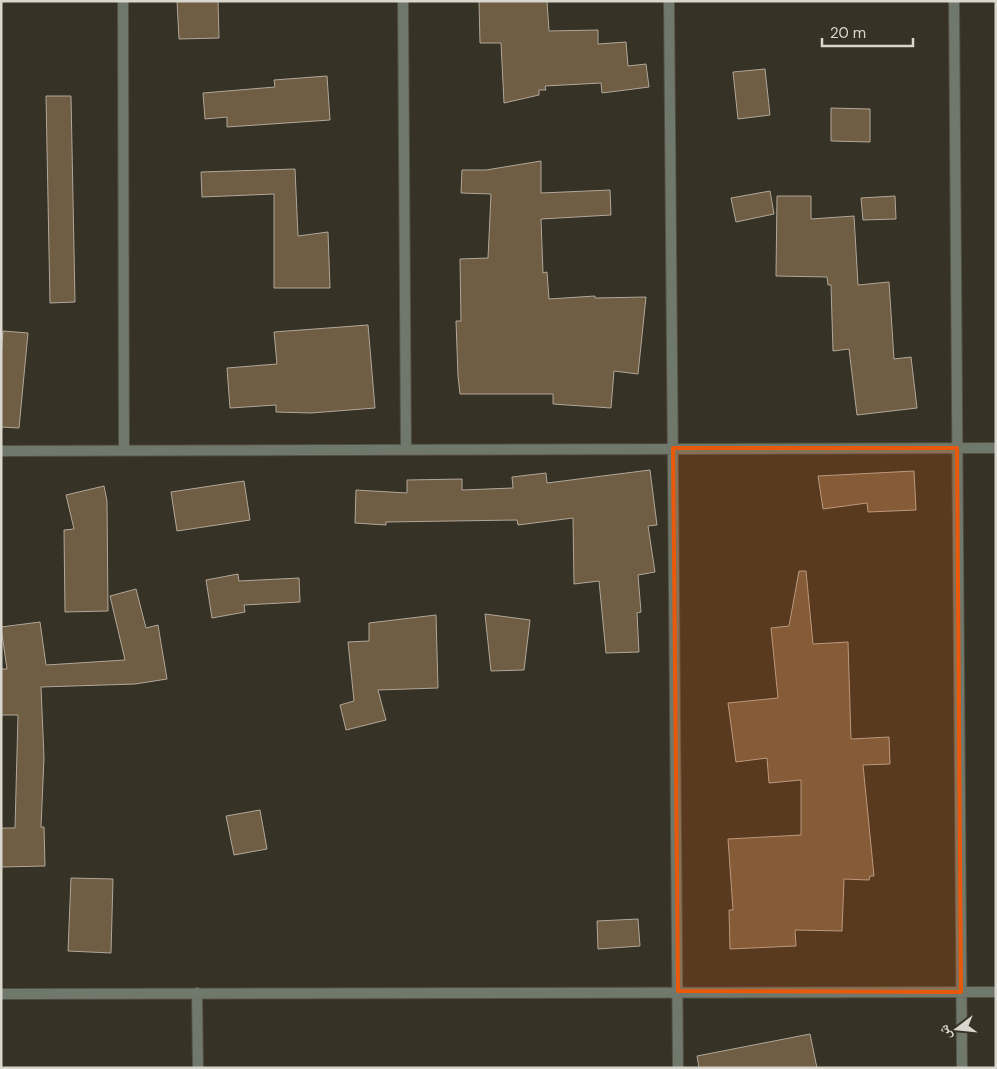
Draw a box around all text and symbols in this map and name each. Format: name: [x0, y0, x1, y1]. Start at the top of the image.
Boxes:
scale bar: [822, 15, 913, 47]
text: 20 m: [830, 23, 866, 43]
north arrow: [932, 1004, 982, 1054]
text: ش: [934, 1023, 955, 1042]

